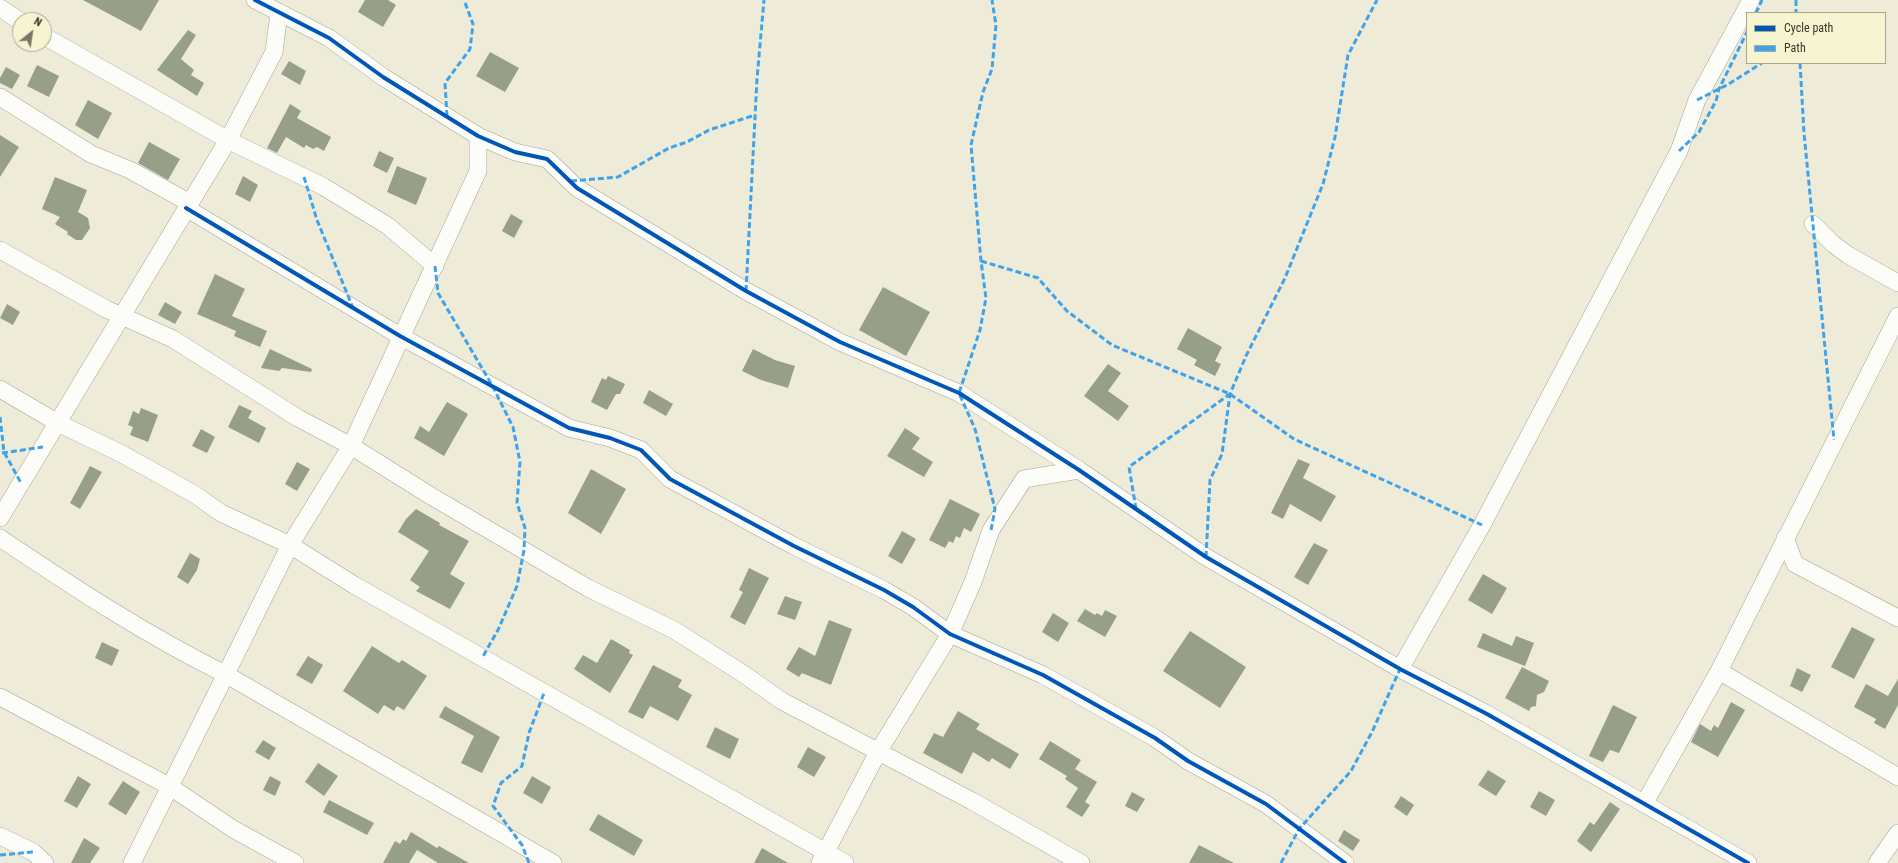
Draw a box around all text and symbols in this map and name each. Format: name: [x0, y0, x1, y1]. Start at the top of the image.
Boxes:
north arrow: [12, 12, 52, 52]
legend: [1746, 12, 1886, 64]
text: N: [32, 15, 44, 29]
text: Cycle path: [1784, 21, 1833, 35]
text: Path: [1784, 41, 1806, 55]

